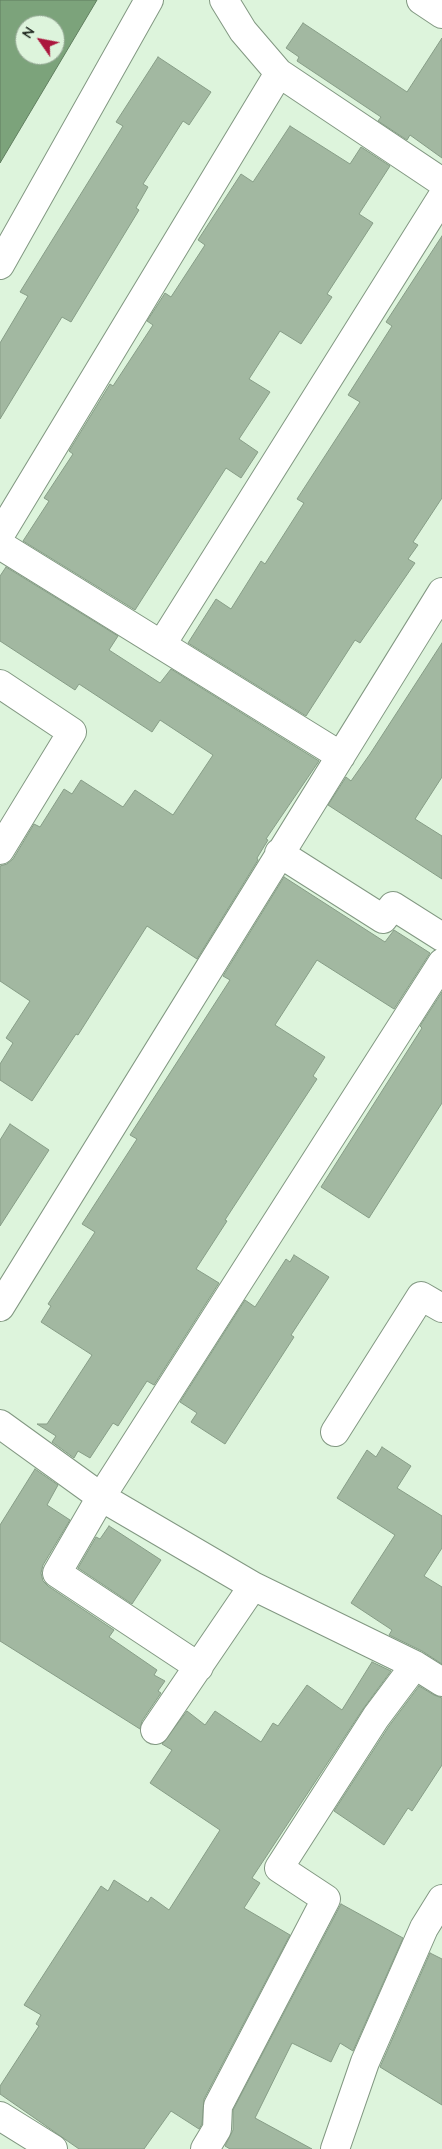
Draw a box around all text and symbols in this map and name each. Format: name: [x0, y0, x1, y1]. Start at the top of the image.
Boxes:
north arrow: [15, 15, 65, 65]
text: N: [18, 23, 39, 42]

